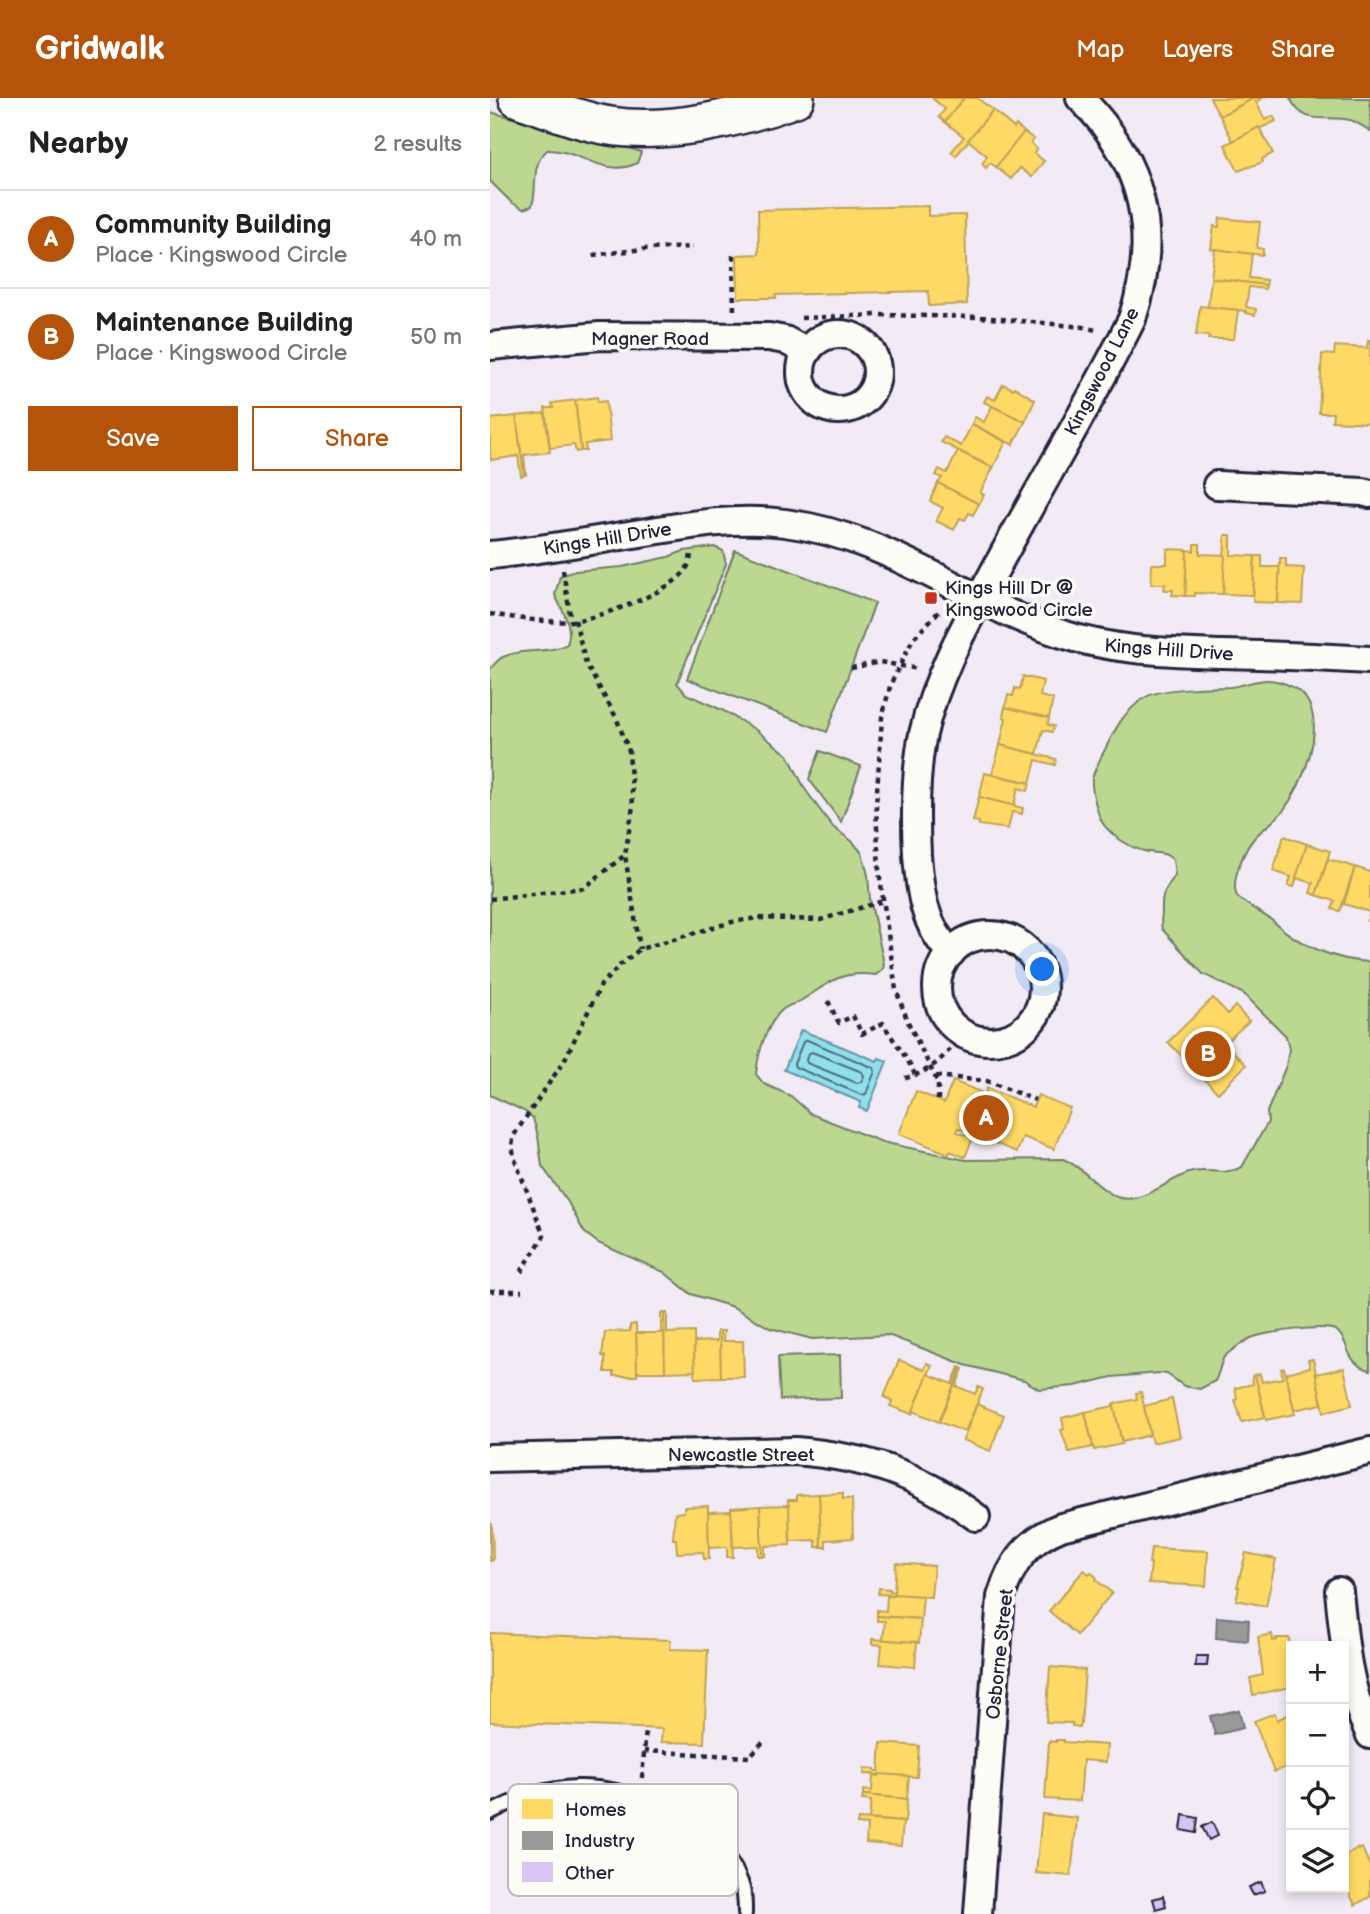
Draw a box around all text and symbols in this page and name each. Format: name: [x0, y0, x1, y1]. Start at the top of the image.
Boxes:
text: Gridwalk: [35, 29, 165, 69]
text: Map: [1076, 35, 1124, 64]
text: Layers: [1162, 35, 1233, 64]
text: Share: [1271, 35, 1335, 64]
text: Nearby: [28, 126, 128, 162]
text: 2 results: [373, 130, 462, 158]
text: Community Building: [95, 210, 331, 241]
text: A: [44, 225, 58, 253]
text: 40 m: [409, 225, 462, 253]
text: Place · Kingswood Circle: [95, 241, 347, 269]
street label: Kingswood Lane: [1060, 304, 1145, 440]
text: Maintenance Building: [95, 308, 353, 339]
text: B: [43, 323, 59, 351]
text: 50 m: [410, 323, 462, 351]
street label: Magner Road: [591, 328, 709, 351]
text: Place · Kingswood Circle: [95, 339, 347, 367]
button: Save: [28, 406, 238, 471]
button: Share: [252, 406, 462, 471]
street label: Kings Hill Drive: [541, 518, 673, 561]
place label: Kings Hill Dr @ Kingswood Circle: [945, 577, 1093, 622]
marker: Kings Hill Dr @ Kingswood Circle: [923, 590, 939, 606]
street label: Kings Hill Drive: [1103, 635, 1234, 666]
your location: [1025, 952, 1059, 986]
pin: B: [1185, 1028, 1231, 1080]
pin: A: [963, 1092, 1009, 1144]
street label: Newcastle Street: [668, 1444, 814, 1467]
street label: Osborne Street: [982, 1588, 1019, 1721]
map controls: [1286, 1641, 1349, 1893]
button: +: [1286, 1641, 1349, 1704]
button: −: [1286, 1704, 1349, 1767]
button: locate: [1286, 1767, 1349, 1830]
legend: [508, 1784, 738, 1896]
text: Homes: [565, 1799, 626, 1822]
text: Industry: [565, 1830, 635, 1853]
button: layers: [1286, 1830, 1349, 1893]
text: Other: [565, 1862, 615, 1885]

